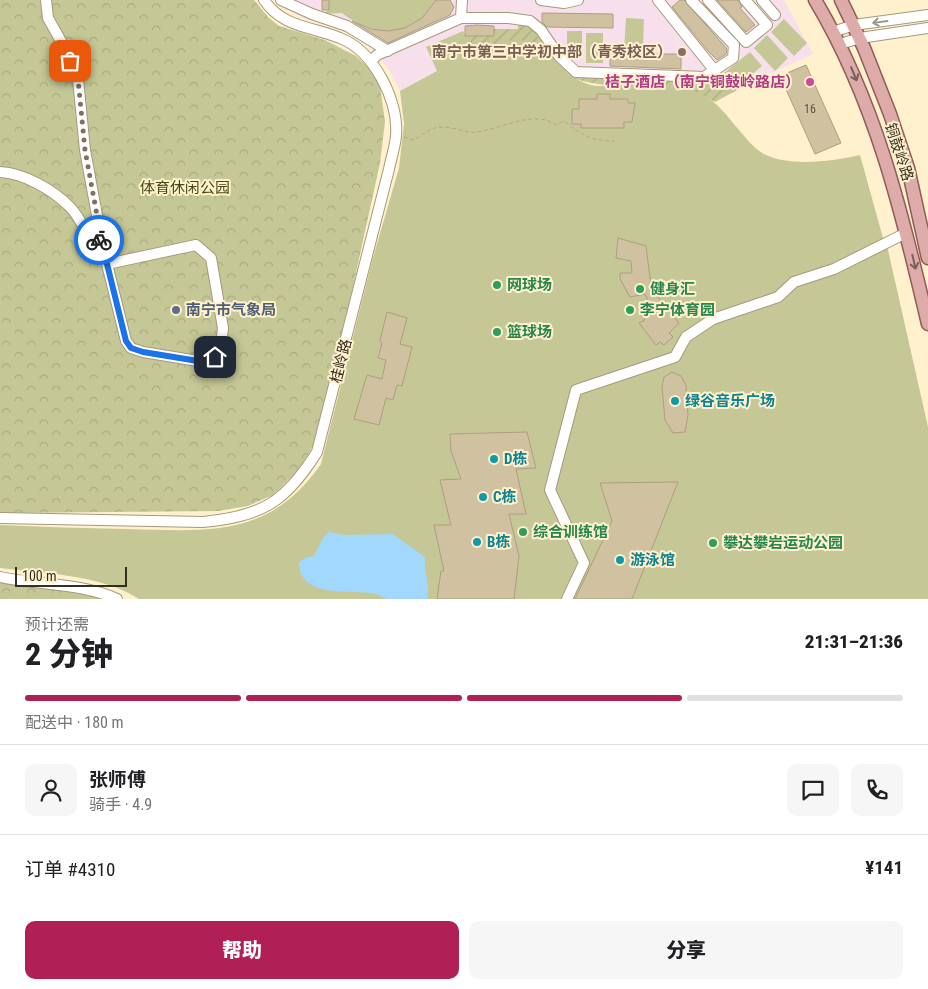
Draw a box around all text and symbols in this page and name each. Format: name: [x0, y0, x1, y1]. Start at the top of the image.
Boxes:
one-way arrow: [873, 17, 889, 27]
pin: [49, 40, 91, 82]
place label: 南宁市第三中学初中部（青秀校区）: [432, 43, 672, 61]
marker: 南宁市第三中学初中部（青秀校区）: [676, 46, 688, 58]
icon: bag: [56, 47, 84, 75]
one-way arrow: [850, 66, 860, 81]
place label: 桔子酒店（南宁铜鼓岭路店）: [605, 73, 800, 91]
marker: 桔子酒店（南宁铜鼓岭路店）: [804, 76, 816, 88]
house number: 16: [804, 102, 816, 116]
street label: 铜鼓岭路: [881, 121, 917, 183]
park label: 体育休闲公园: [140, 179, 230, 197]
courier: [74, 215, 124, 265]
icon: bike: [85, 226, 113, 254]
one-way arrow: [909, 254, 919, 270]
place label: 网球场: [507, 276, 552, 294]
marker: 网球场: [491, 279, 503, 291]
place label: 健身汇: [650, 280, 695, 298]
marker: 健身汇: [634, 283, 646, 295]
place label: 南宁市气象局: [186, 301, 276, 319]
place label: 李宁体育园: [640, 301, 715, 319]
marker: 南宁市气象局: [170, 304, 182, 316]
marker: 李宁体育园: [624, 304, 636, 316]
place label: 篮球场: [507, 323, 552, 341]
marker: 篮球场: [491, 326, 503, 338]
pin: [194, 336, 236, 378]
street label: 桂岭路: [327, 337, 355, 385]
icon: home: [201, 343, 229, 371]
place label: 绿谷音乐广场: [685, 392, 775, 410]
marker: 绿谷音乐广场: [669, 395, 681, 407]
place label: D栋: [504, 450, 527, 468]
marker: D栋: [488, 453, 500, 465]
place label: C栋: [493, 488, 517, 506]
marker: C栋: [477, 491, 489, 503]
place label: 综合训练馆: [533, 523, 608, 541]
marker: 综合训练馆: [517, 526, 529, 538]
place label: B栋: [487, 533, 510, 551]
place label: 攀达攀岩运动公园: [723, 534, 843, 552]
marker: B栋: [471, 536, 483, 548]
marker: 攀达攀岩运动公园: [707, 537, 719, 549]
place label: 游泳馆: [630, 551, 675, 569]
marker: 游泳馆: [614, 554, 626, 566]
scale bar: [15, 564, 128, 587]
text: 100 m: [22, 568, 57, 584]
text: 预计还需: [25, 615, 89, 634]
text: 21:31–21:36: [805, 630, 903, 653]
text: 2 分钟: [25, 635, 113, 673]
text: 配送中 · 180 m: [25, 713, 124, 732]
button: person: [25, 764, 77, 816]
button: chat: [787, 764, 839, 816]
button: phone: [851, 764, 903, 816]
text: 张师傅: [89, 768, 146, 791]
text: 骑手 · 4.9: [89, 795, 152, 814]
text: ¥141: [865, 856, 903, 879]
text: 订单 #4310: [25, 858, 115, 881]
button: 帮助: [25, 921, 459, 979]
button: 分享: [469, 921, 903, 979]

